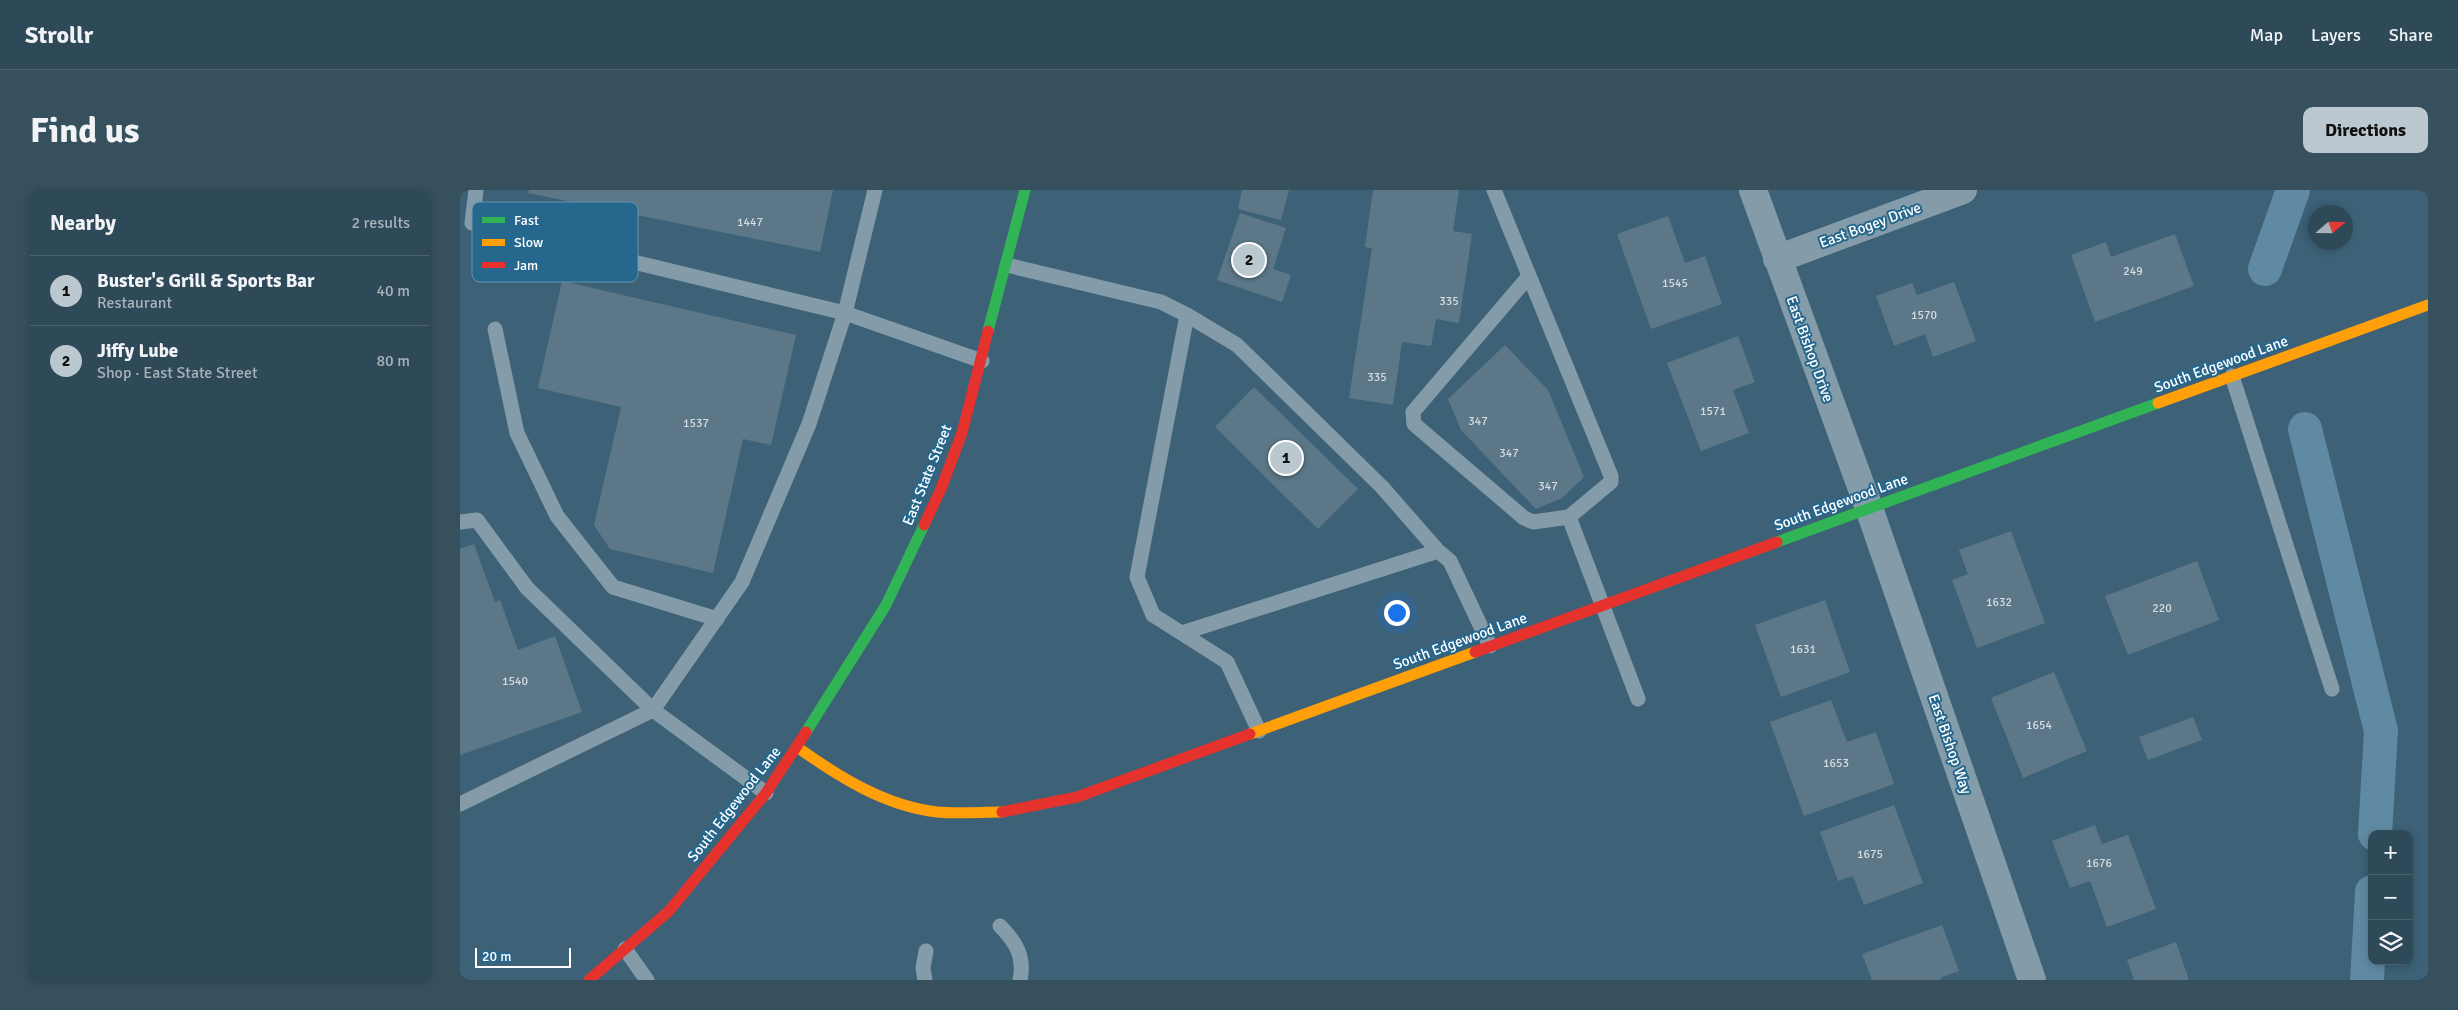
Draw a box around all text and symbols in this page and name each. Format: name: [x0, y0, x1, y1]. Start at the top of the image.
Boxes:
text: Strollr: [25, 20, 93, 50]
text: Map: [2250, 24, 2283, 46]
text: Layers: [2311, 24, 2361, 46]
text: Share: [2389, 24, 2433, 46]
button: Directions: [2303, 107, 2428, 153]
text: Find us: [30, 109, 140, 152]
street label: East Bogey Drive: [1817, 198, 1923, 252]
legend: [472, 202, 638, 282]
north arrow: [2308, 205, 2353, 250]
text: Nearby: [50, 210, 116, 236]
text: Fast: [514, 212, 539, 229]
text: 2 results: [351, 213, 410, 233]
house number: 1447: [737, 215, 763, 230]
text: Slow: [514, 234, 543, 251]
pin: 2: [1233, 241, 1265, 279]
text: Jam: [514, 257, 538, 274]
house number: 249: [2123, 264, 2143, 279]
text: Buster's Grill & Sports Bar: [97, 269, 315, 293]
house number: 1545: [1662, 276, 1688, 291]
text: 1: [62, 281, 70, 301]
text: 40 m: [376, 281, 410, 301]
text: Restaurant: [97, 293, 172, 313]
street label: East Bishop Drive: [1782, 293, 1838, 405]
house number: 335: [1439, 294, 1459, 309]
house number: 1570: [1911, 308, 1937, 323]
street label: South Edgewood Lane: [2152, 331, 2290, 397]
text: Jiffy Lube: [97, 339, 178, 363]
text: 2: [62, 351, 70, 371]
text: 80 m: [376, 351, 410, 371]
text: Shop · East State Street: [97, 363, 258, 383]
house number: 335: [1367, 370, 1387, 385]
house number: 1571: [1700, 404, 1726, 419]
house number: 347: [1468, 414, 1488, 429]
house number: 1537: [683, 416, 709, 431]
street label: East State Street: [899, 422, 955, 528]
pin: 1: [1270, 439, 1302, 477]
house number: 347: [1499, 446, 1519, 461]
street label: South Edgewood Lane: [1772, 469, 1910, 535]
house number: 347: [1538, 479, 1558, 494]
house number: 1632: [1986, 595, 2012, 610]
your location: [1384, 600, 1410, 626]
house number: 220: [2152, 601, 2172, 616]
street label: South Edgewood Lane: [1391, 608, 1529, 674]
house number: 1631: [1790, 642, 1816, 657]
house number: 1540: [502, 674, 528, 689]
street label: East Bishop Way: [1924, 692, 1976, 796]
house number: 1654: [2026, 718, 2052, 733]
street label: South Edgewood Lane: [683, 743, 785, 865]
house number: 1653: [1823, 756, 1849, 771]
map controls: [2368, 830, 2413, 965]
button: +: [2368, 830, 2413, 875]
house number: 1675: [1857, 847, 1883, 862]
house number: 1676: [2086, 856, 2112, 871]
button: −: [2368, 875, 2413, 920]
button: layers: [2368, 920, 2413, 965]
scale bar: [475, 945, 571, 968]
text: 20 m: [482, 948, 511, 965]

